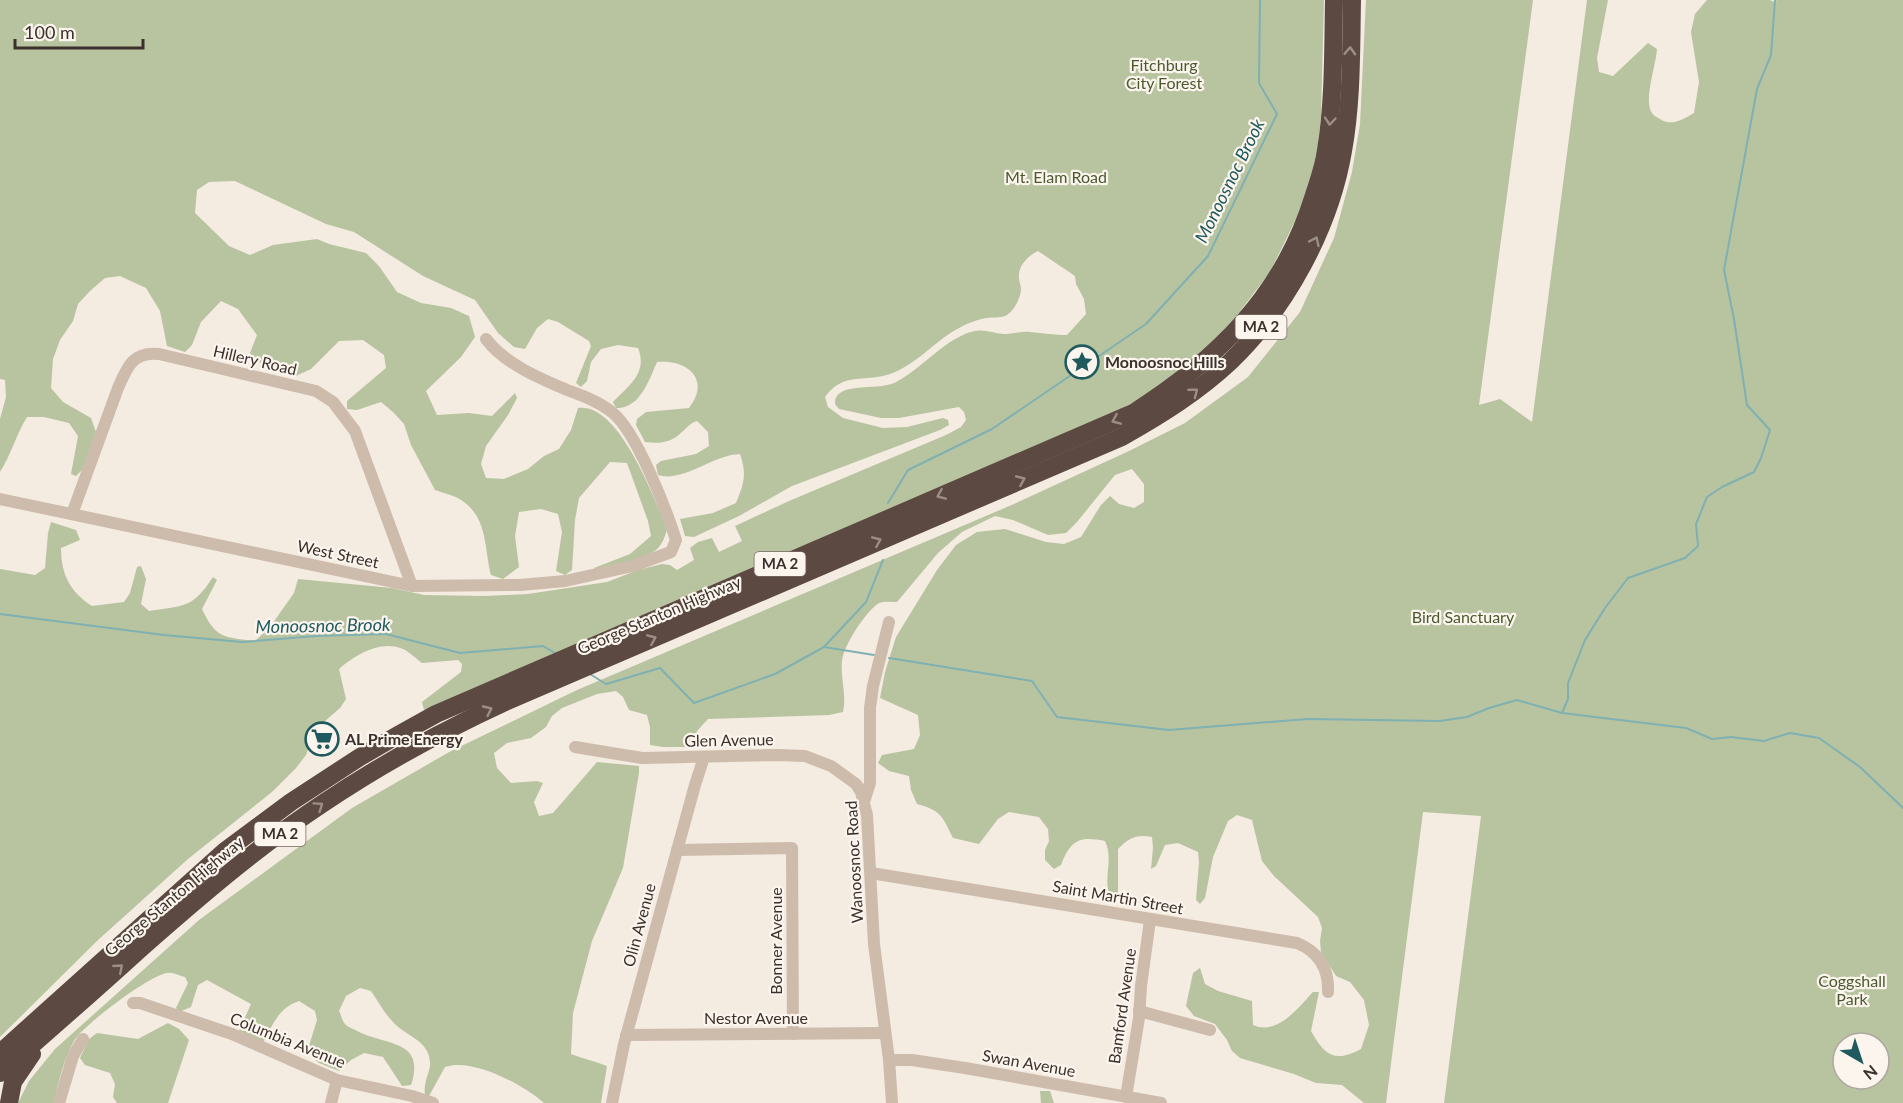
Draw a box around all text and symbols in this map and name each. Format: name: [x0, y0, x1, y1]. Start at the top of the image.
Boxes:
scale bar: [15, 12, 142, 50]
text: 100 m: [24, 21, 75, 43]
one-way arrow: [1344, 47, 1357, 56]
park label: Fitchburg City Forest: [1126, 55, 1202, 92]
water label: Monoosnoc Brook: [1190, 115, 1269, 246]
one-way arrow: [1323, 117, 1336, 126]
park label: Mt. Elam Road: [1005, 167, 1107, 186]
one-way arrow: [1307, 237, 1319, 248]
road number: MA 2: [1236, 315, 1286, 339]
street label: Hillery Road: [211, 341, 299, 378]
place icon: Monoosnoc Hills: [1064, 344, 1100, 380]
place label: Monoosnoc Hills: [1105, 352, 1225, 371]
one-way arrow: [1187, 388, 1198, 399]
one-way arrow: [1111, 413, 1122, 425]
one-way arrow: [1014, 475, 1025, 487]
one-way arrow: [936, 488, 947, 500]
street label: West Street: [296, 536, 381, 571]
one-way arrow: [871, 536, 882, 548]
road number: MA 2: [754, 552, 806, 576]
street label: George Stanton Highway: [574, 571, 744, 658]
park label: Bird Sanctuary: [1412, 607, 1515, 626]
water label: Monoosnoc Brook: [255, 613, 391, 637]
one-way arrow: [646, 634, 657, 646]
one-way arrow: [482, 705, 493, 717]
supermarket icon: AL Prime Energy: [304, 721, 340, 757]
place label: AL Prime Energy: [344, 729, 463, 748]
street label: Glen Avenue: [684, 729, 774, 750]
street label: Wanoosnoc Road: [841, 800, 866, 924]
one-way arrow: [312, 802, 323, 813]
road number: MA 2: [254, 822, 306, 846]
street label: George Stanton Highway: [100, 831, 248, 959]
street label: Saint Martin Street: [1051, 876, 1185, 917]
street label: Olin Avenue: [618, 881, 659, 969]
street label: Bonner Avenue: [766, 887, 785, 995]
street label: Bamford Avenue: [1104, 947, 1139, 1065]
one-way arrow: [112, 964, 123, 975]
park label: Coggshall Park: [1818, 971, 1886, 1008]
street label: Columbia Avenue: [228, 1008, 349, 1071]
street label: Nestor Avenue: [704, 1008, 808, 1027]
north arrow: [1831, 1031, 1891, 1091]
street label: Swan Avenue: [981, 1045, 1077, 1080]
text: N: [1860, 1062, 1882, 1084]

